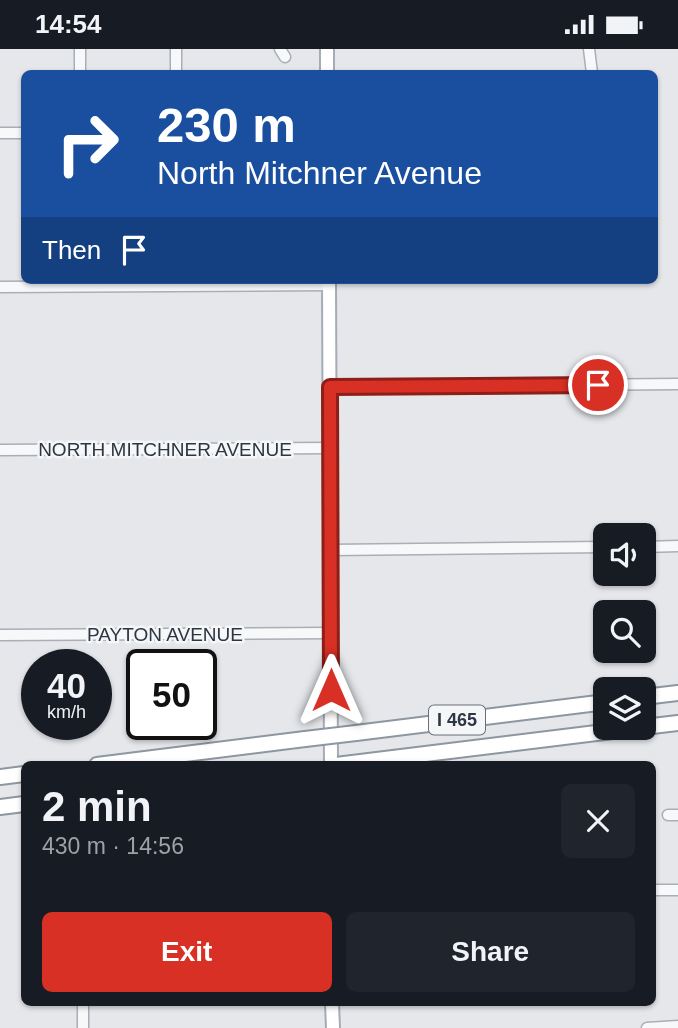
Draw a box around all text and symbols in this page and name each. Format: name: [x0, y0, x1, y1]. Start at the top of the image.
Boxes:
text: 14:54: [35, 9, 102, 39]
icon: right: [42, 98, 133, 189]
text: 230 m: [157, 98, 296, 152]
text: North Mitchner Avenue: [157, 155, 482, 191]
icon: arrive: [115, 231, 153, 269]
text: Then: [42, 235, 101, 265]
pin: [568, 355, 628, 415]
icon: arrive: [579, 366, 617, 404]
street label: NORTH MITCHNER AVENUE: [38, 439, 292, 460]
map controls: [593, 523, 656, 740]
button: sound: [593, 523, 656, 586]
button: search: [593, 600, 656, 663]
street label: PAYTON AVENUE: [87, 624, 243, 645]
speed limit sign: 50: [126, 649, 217, 740]
position arrow: [294, 653, 368, 727]
text: 40: [47, 666, 86, 705]
button: layers: [593, 677, 656, 740]
text: km/h: [47, 702, 86, 722]
road number: I 465: [429, 705, 485, 735]
text: 2 min: [42, 783, 152, 830]
button: close: [561, 784, 635, 858]
text: 430 m · 14:56: [42, 833, 184, 859]
button: Exit: [42, 912, 332, 992]
button: Share: [346, 912, 635, 992]

